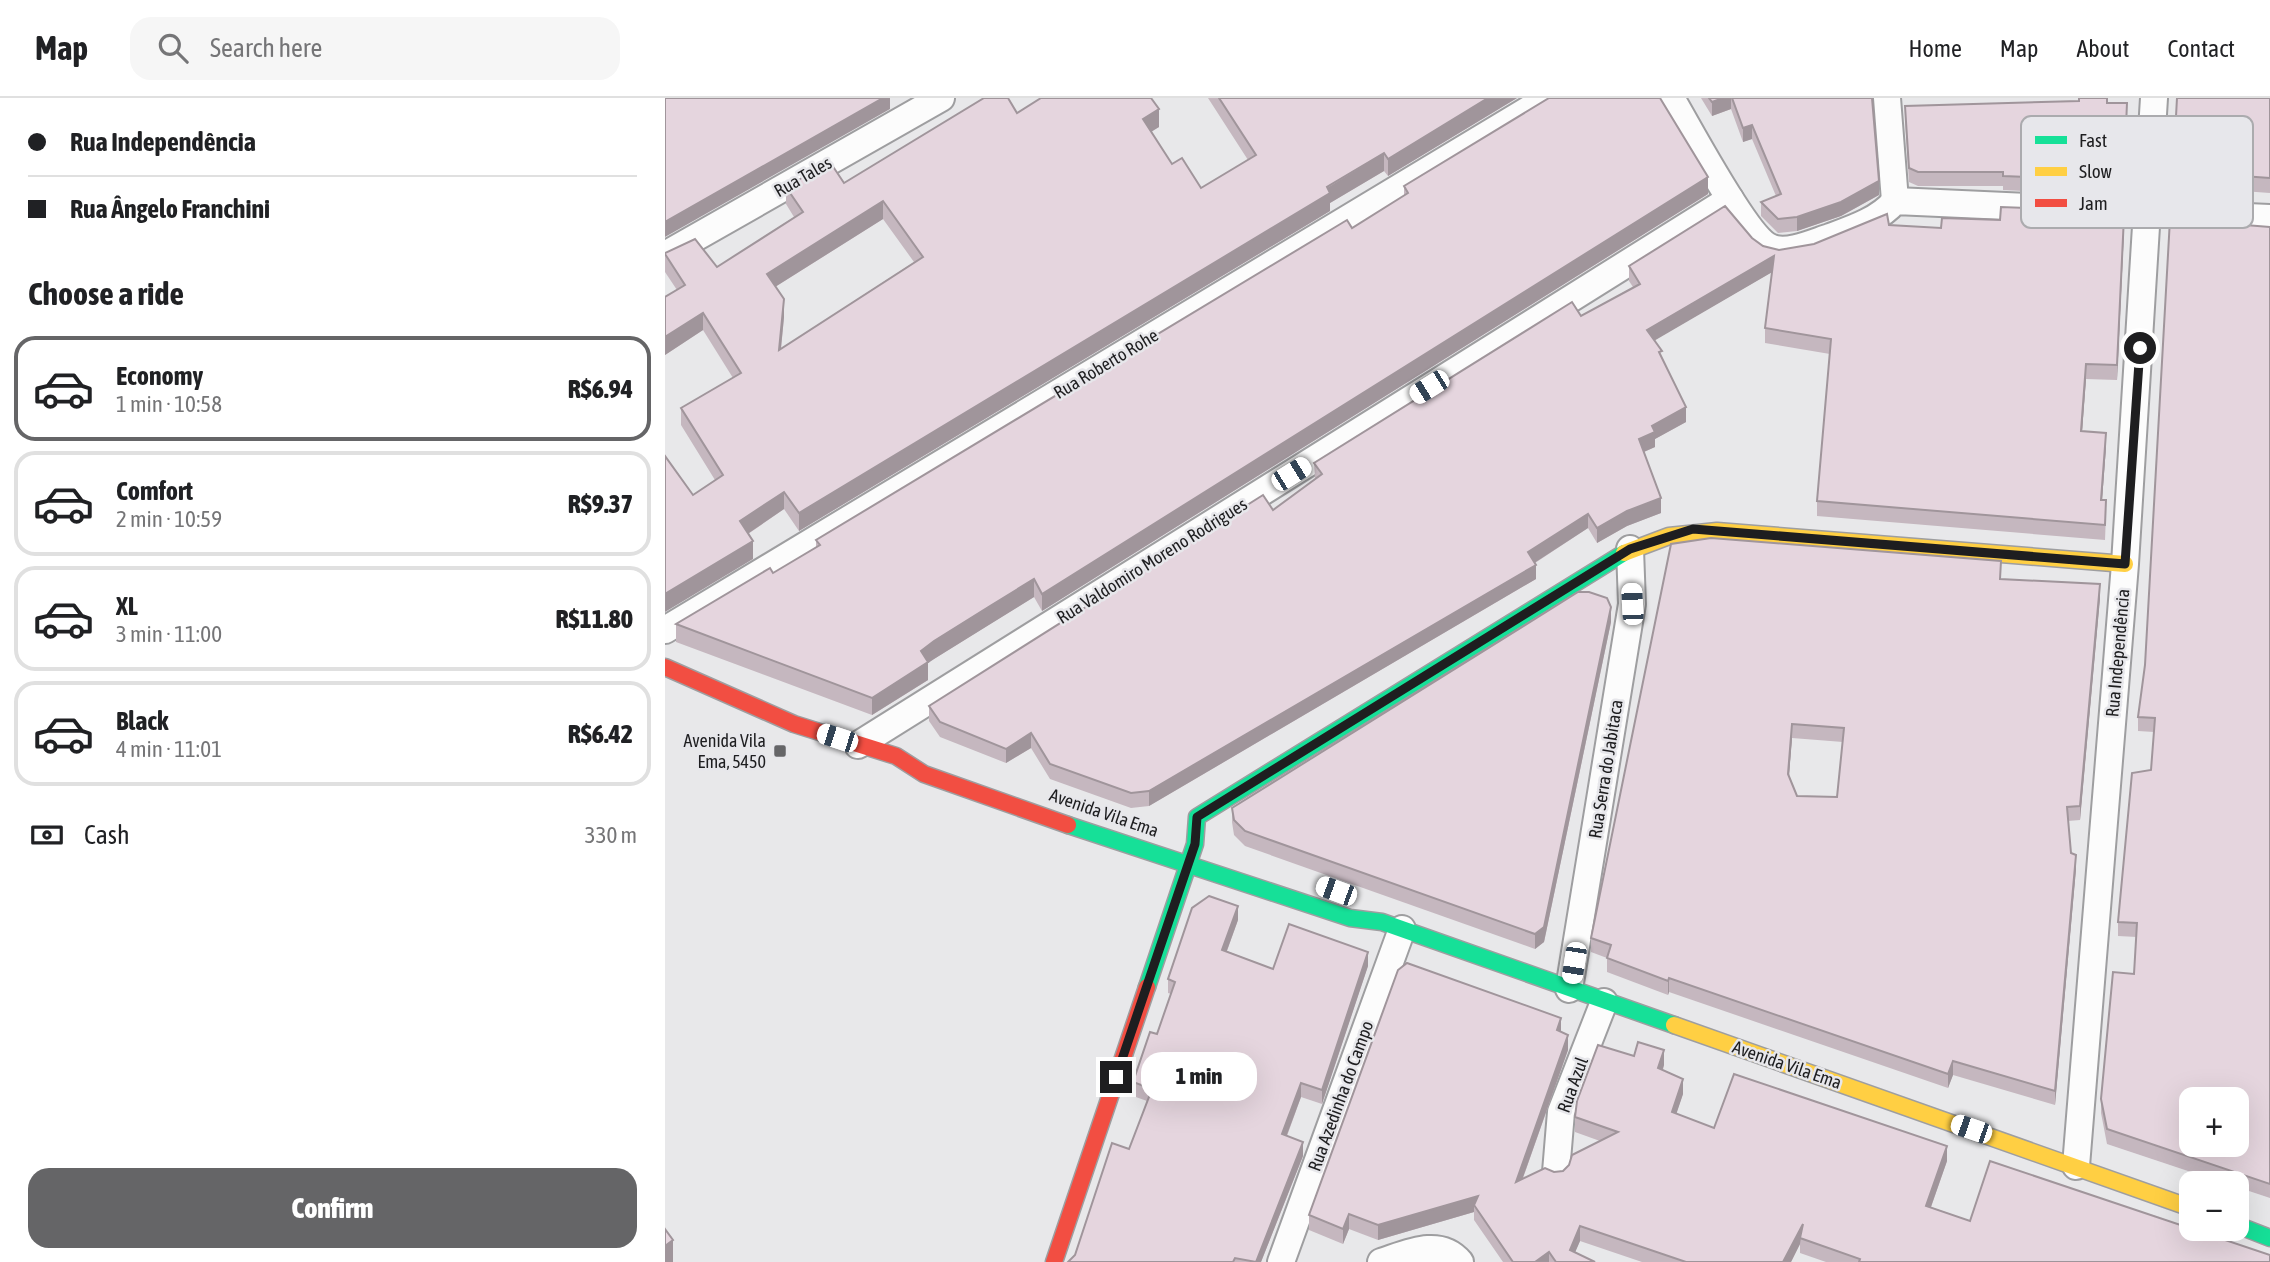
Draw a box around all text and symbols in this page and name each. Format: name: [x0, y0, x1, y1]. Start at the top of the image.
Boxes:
search box: [130, 17, 620, 80]
text: Map: [35, 29, 88, 67]
icon: search: [154, 29, 192, 67]
text: Search here: [210, 33, 322, 63]
text: Home: [1908, 35, 1962, 62]
text: Map: [2000, 35, 2038, 62]
text: About: [2076, 35, 2129, 62]
text: Contact: [2167, 35, 2235, 62]
legend: [2021, 116, 2253, 228]
text: Rua Independência: [70, 127, 256, 157]
text: Fast: [2079, 129, 2107, 151]
street label: Rua Tales: [770, 152, 835, 201]
text: Slow: [2079, 160, 2113, 182]
text: Jam: [2079, 192, 2108, 214]
text: Rua Ângelo Franchini: [70, 194, 270, 224]
text: Choose a ride: [28, 275, 184, 312]
street label: Rua Roberto Rohe: [1050, 324, 1162, 403]
route start: [2124, 332, 2156, 364]
icon: car: [32, 357, 95, 420]
text: Economy: [116, 361, 203, 391]
car: [1406, 367, 1453, 407]
text: R$6.94: [568, 374, 633, 404]
text: 1 min · 10:58: [116, 391, 222, 417]
car: [1268, 454, 1315, 494]
icon: car: [32, 472, 95, 535]
text: Comfort: [116, 476, 193, 506]
text: R$9.37: [568, 489, 633, 519]
street label: Rua Valdomiro Moreno Rodrigues: [1053, 493, 1251, 628]
text: 2 min · 10:59: [116, 506, 222, 532]
car: [1621, 582, 1644, 626]
icon: car: [32, 587, 95, 650]
street label: Rua Independência: [2101, 588, 2134, 718]
text: XL: [116, 591, 138, 621]
text: R$11.80: [556, 604, 633, 634]
text: 3 min · 11:00: [116, 621, 222, 647]
street label: Rua Serra do Jabitaca: [1584, 698, 1627, 840]
icon: car: [32, 702, 95, 765]
text: Black: [116, 706, 168, 736]
text: R$6.42: [568, 719, 633, 749]
car: [814, 722, 861, 754]
place label: Avenida Vila Ema, 5450: [683, 730, 766, 772]
text: 4 min · 11:01: [116, 736, 222, 762]
marker: Avenida Vila Ema, 5450: [772, 743, 788, 759]
street label: Avenida Vila Ema: [1047, 784, 1161, 841]
icon: cash: [28, 816, 66, 854]
text: Cash: [84, 820, 130, 850]
text: 330 m: [585, 822, 637, 848]
car: [1313, 874, 1360, 908]
car: [1561, 941, 1588, 985]
street label: Rua Azedinha do Campo: [1304, 1018, 1378, 1174]
street label: Avenida Vila Ema: [1730, 1036, 1844, 1093]
callout: 1 min: [1141, 1052, 1256, 1102]
street label: Rua Azul: [1553, 1054, 1592, 1115]
route end: [1100, 1061, 1132, 1093]
text: 1 min: [1176, 1063, 1222, 1089]
map controls: [2179, 1087, 2249, 1241]
button: +: [2179, 1087, 2249, 1157]
car: [1948, 1112, 1995, 1146]
button: Confirm: [28, 1168, 637, 1248]
button: −: [2179, 1171, 2249, 1241]

